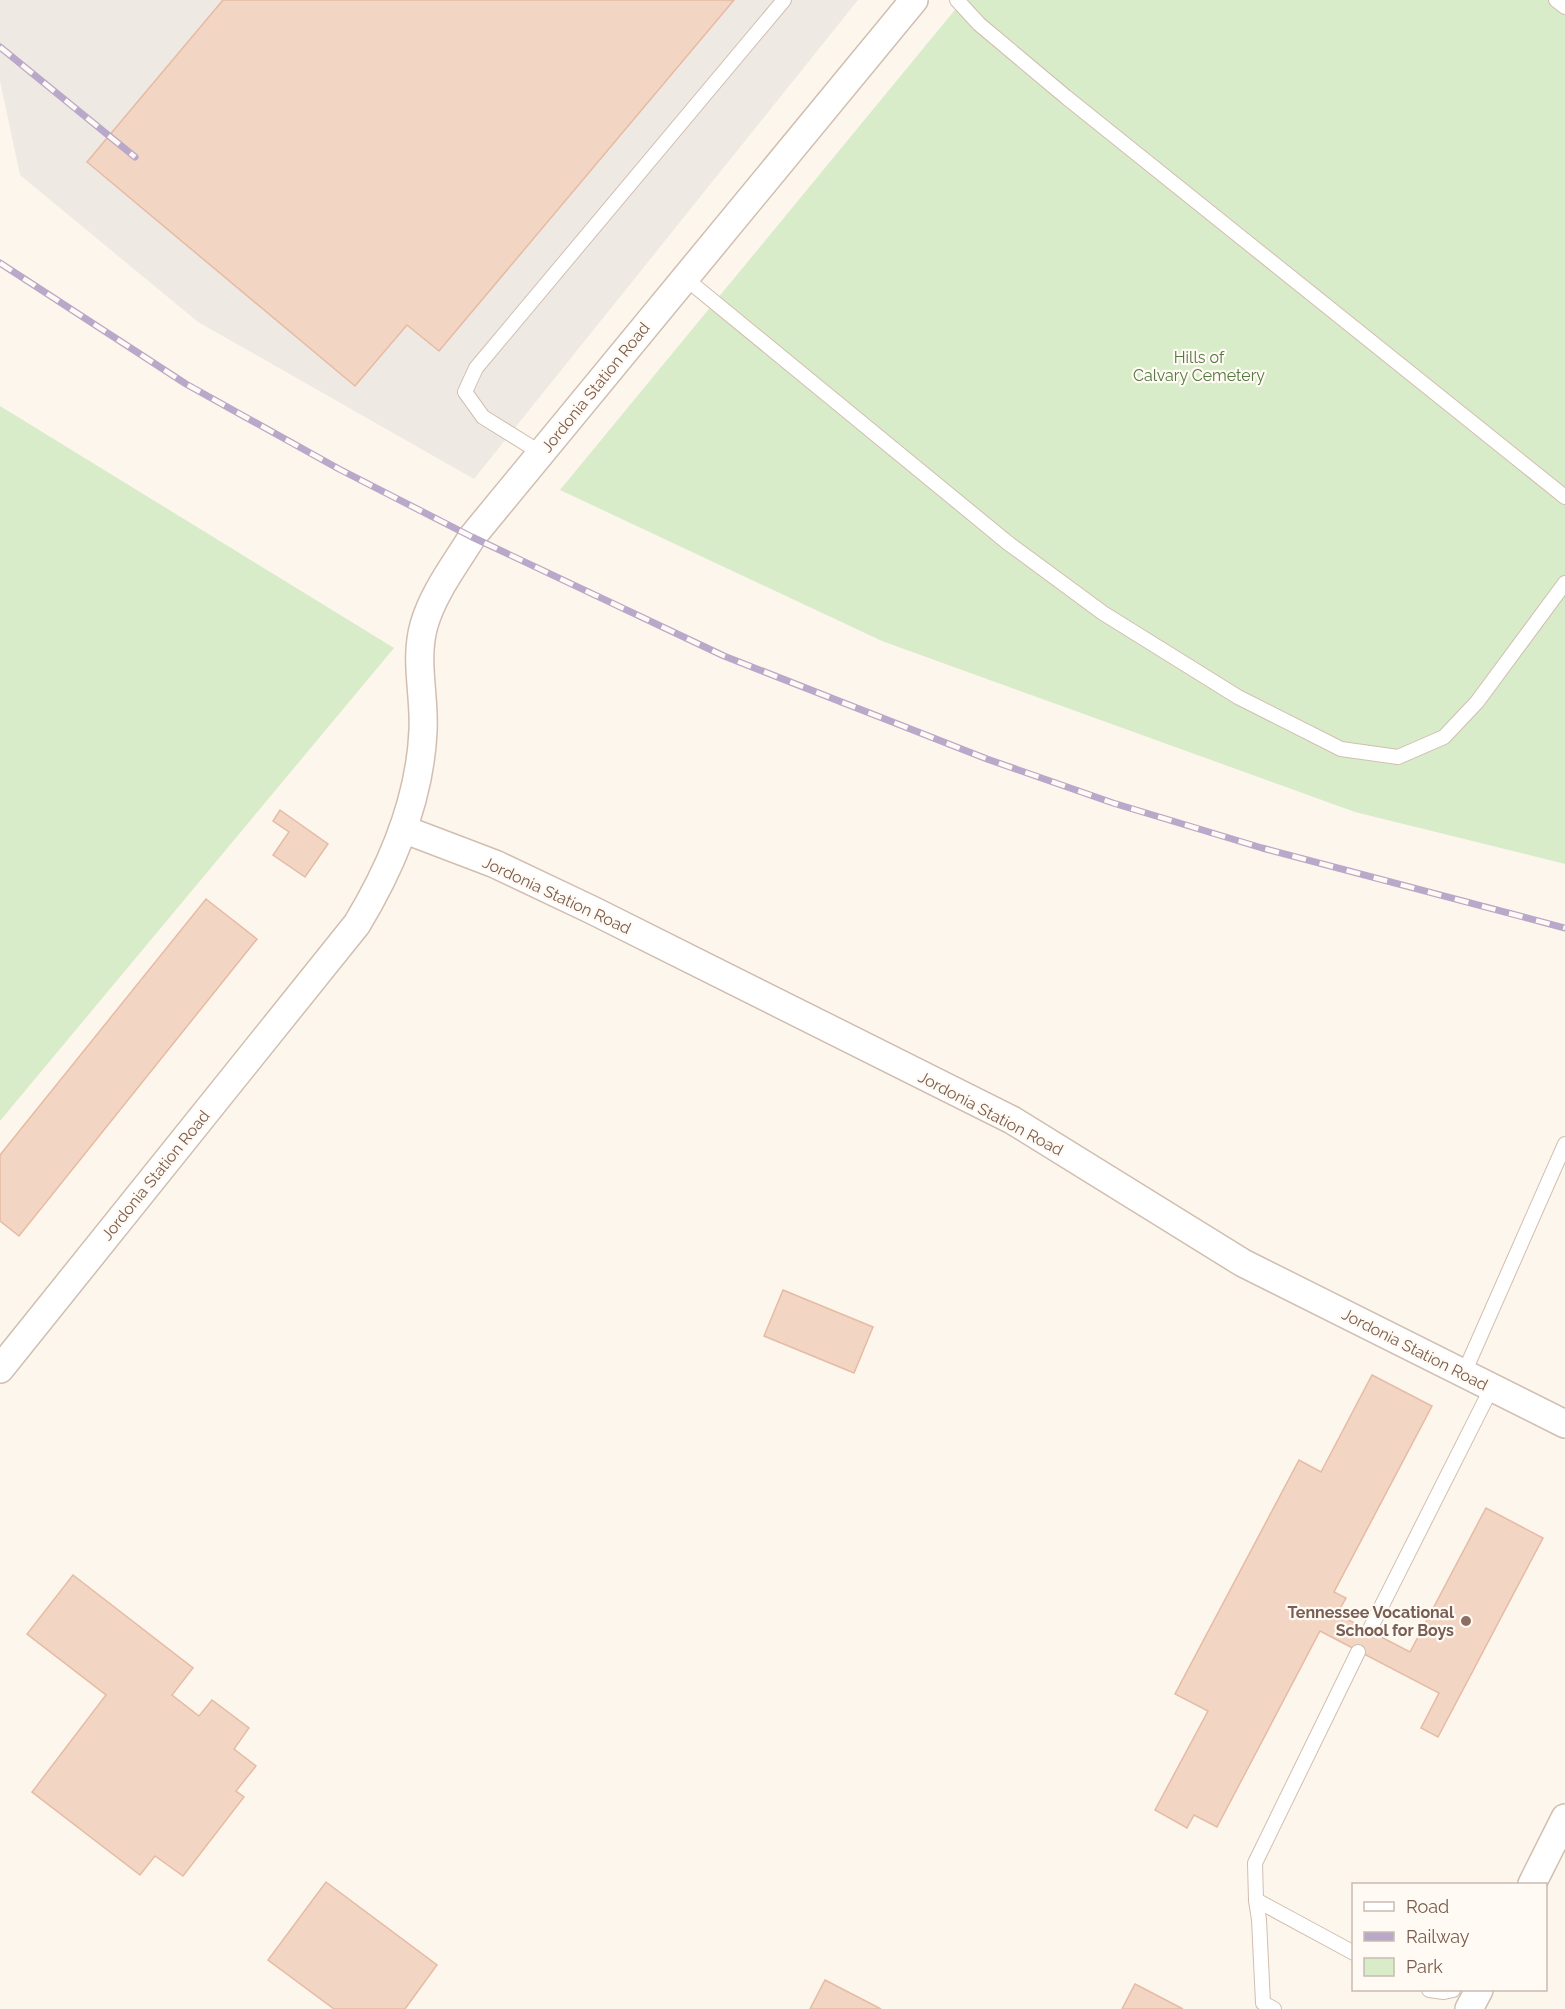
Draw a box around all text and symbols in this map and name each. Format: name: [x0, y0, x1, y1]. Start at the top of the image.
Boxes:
street label: Jordonia Station Road: [537, 319, 654, 456]
park label: Hills of Calvary Cemetery: [1133, 348, 1265, 385]
street label: Jordonia Station Road: [480, 853, 634, 938]
street label: Jordonia Station Road: [915, 1067, 1066, 1160]
street label: Jordonia Station Road: [97, 1107, 214, 1244]
street label: Jordonia Station Road: [1339, 1304, 1491, 1395]
place label: Tennessee Vocational School for Boys: [1288, 1603, 1455, 1640]
marker: Tennessee Vocational School for Boys: [1459, 1614, 1473, 1628]
legend: [1352, 1883, 1547, 1991]
text: Road: [1406, 1896, 1449, 1917]
text: Railway: [1406, 1926, 1470, 1947]
text: Park: [1406, 1956, 1443, 1977]

